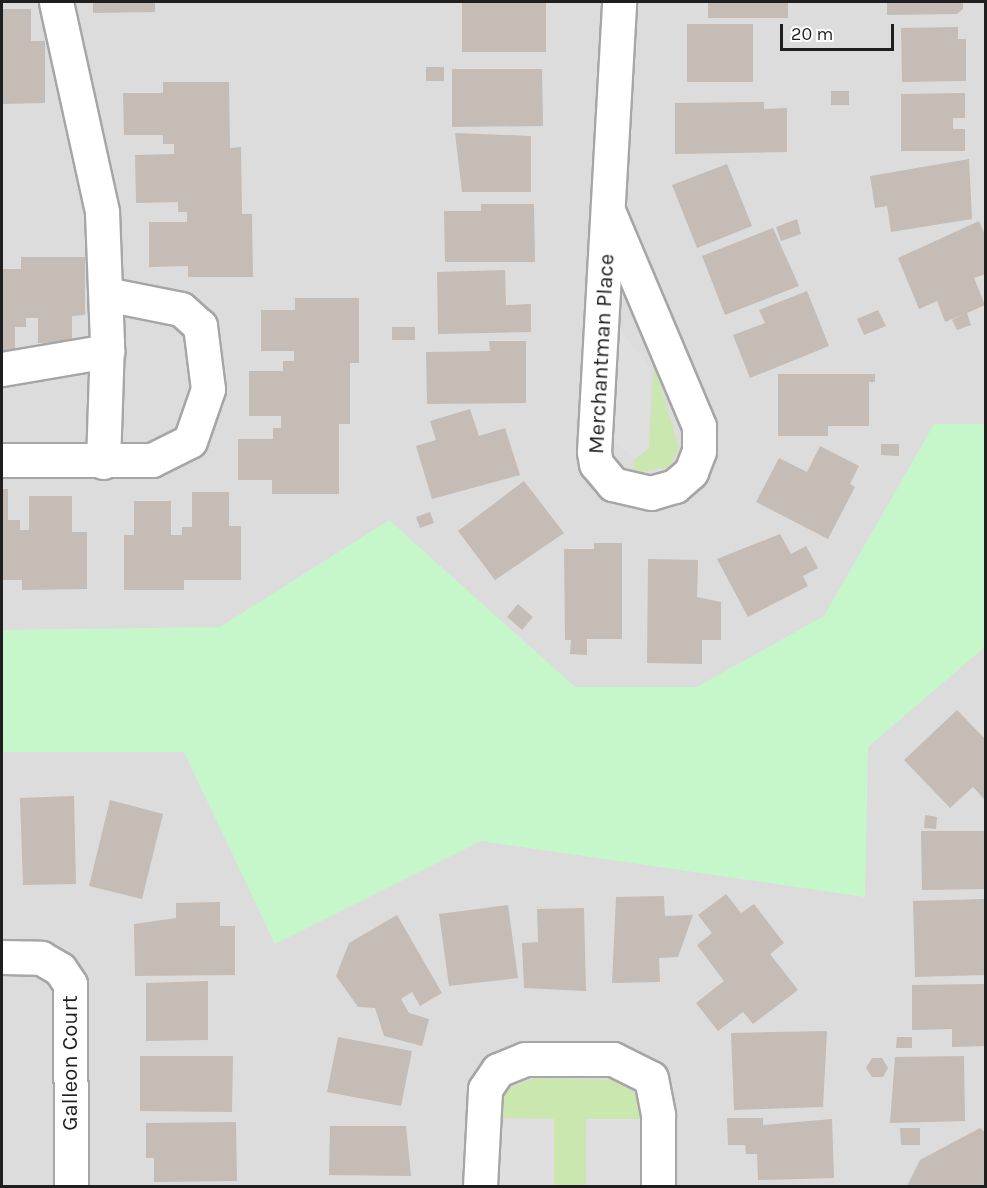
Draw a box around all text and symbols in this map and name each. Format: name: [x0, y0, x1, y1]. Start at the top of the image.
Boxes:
scale bar: [783, 12, 897, 50]
text: 20 m: [791, 23, 833, 45]
street label: Merchantman Place: [584, 253, 620, 455]
street label: Galleon Court: [58, 995, 84, 1131]

